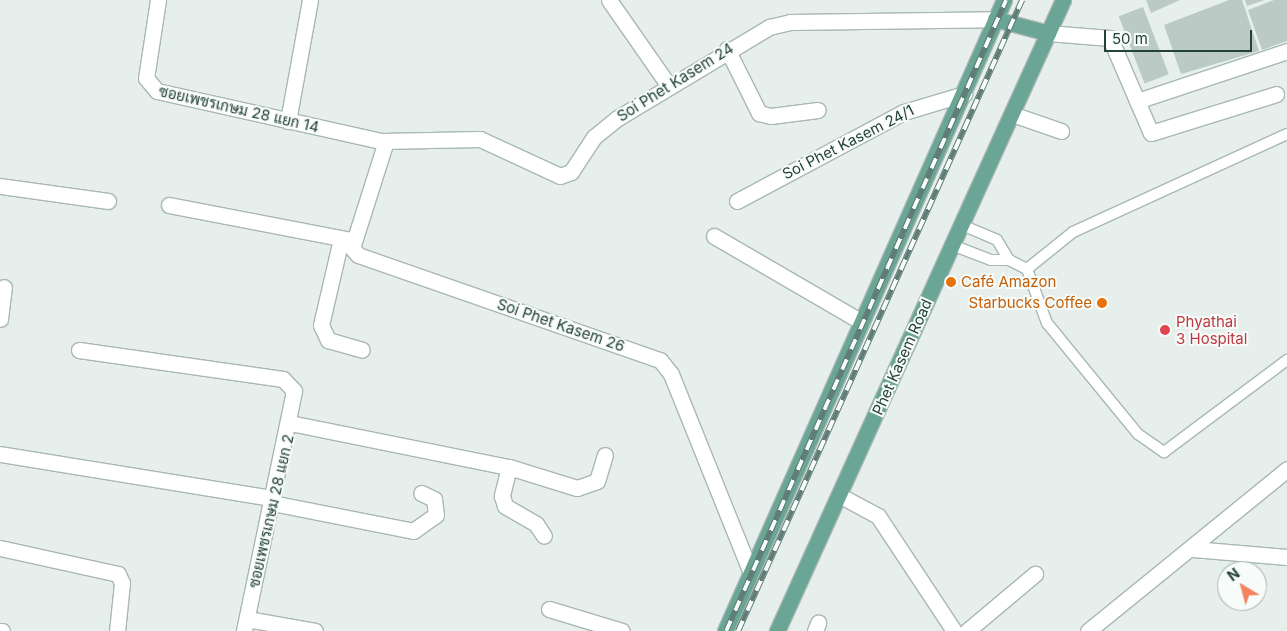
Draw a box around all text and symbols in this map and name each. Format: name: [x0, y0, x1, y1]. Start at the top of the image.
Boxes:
scale bar: [1107, 20, 1254, 52]
text: 50 m: [1112, 29, 1148, 48]
street label: Soi Phet Kasem 24: [613, 39, 737, 125]
street label: ซอยเพชรเกษม 28 แยก 14: [157, 82, 321, 136]
street label: Soi Phet Kasem 24/1: [779, 101, 917, 183]
place label: Café Amazon: [961, 273, 1056, 291]
marker: Café Amazon: [945, 276, 957, 288]
place label: Starbucks Coffee: [969, 294, 1092, 312]
street label: Soi Phet Kasem 26: [495, 295, 627, 355]
street label: Phet Kasem Road: [868, 296, 936, 418]
marker: Starbucks Coffee: [1096, 297, 1108, 309]
place label: Phyathai 3 Hospital: [1176, 312, 1247, 347]
marker: Phyathai 3 Hospital: [1158, 323, 1172, 337]
street label: ซอยเพชรเกษม 28 แยก 2: [245, 432, 297, 590]
north arrow: [1217, 561, 1267, 611]
text: N: [1224, 564, 1243, 584]

